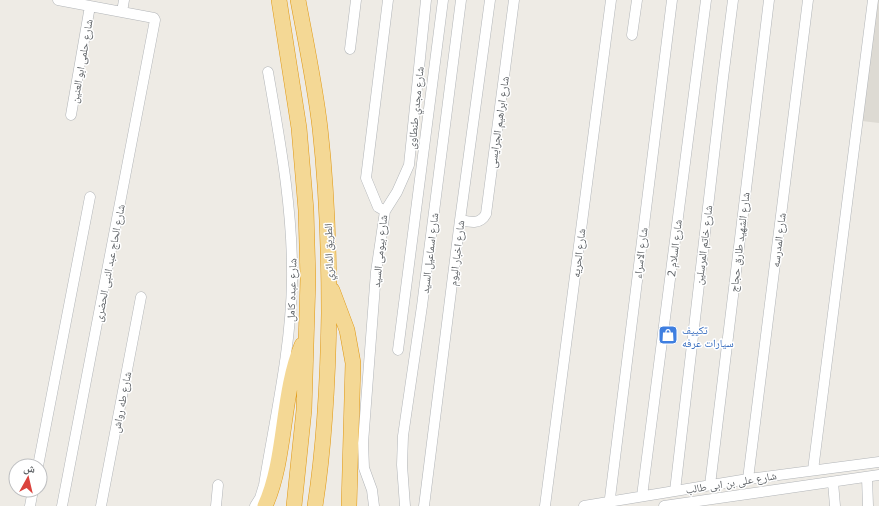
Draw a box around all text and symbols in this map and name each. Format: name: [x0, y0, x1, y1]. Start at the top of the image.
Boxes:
street label: شارع حلمى ابو العنين: [66, 18, 96, 104]
street label: شارع مجدي طنطاوى: [403, 66, 429, 150]
street label: شارع ابراهيم الجرايسى: [484, 75, 513, 169]
street label: شارع الشهيد طارق حجاج: [725, 191, 753, 293]
street label: شارع الحاج عبد النبى الحضرى: [90, 203, 128, 323]
street label: شارع خاتم المرسلين: [691, 204, 716, 286]
street label: شارع اسماعيل السيد: [417, 212, 441, 294]
street label: شارع المدرسه: [767, 212, 789, 268]
street label: شارع بيومى السيد: [368, 214, 390, 288]
street label: شارع اخبار اليوم: [445, 219, 467, 287]
street label: شارع السلام 2: [663, 219, 685, 277]
street label: الطريق الدائري: [320, 223, 338, 281]
street label: شارع الاسراء: [629, 227, 651, 279]
street label: شارع الحريه: [568, 228, 588, 278]
street label: شارع عبده كامل: [282, 258, 300, 322]
place label: تكييف سيارات عرفه: [682, 322, 734, 350]
shop icon: تكييف سيارات عرفه: [657, 324, 679, 346]
street label: شارع طه رواش: [108, 370, 134, 434]
north arrow: [8, 458, 48, 498]
text: ش: [22, 459, 37, 477]
street label: شارع على بن ابى طالب: [684, 467, 778, 497]

